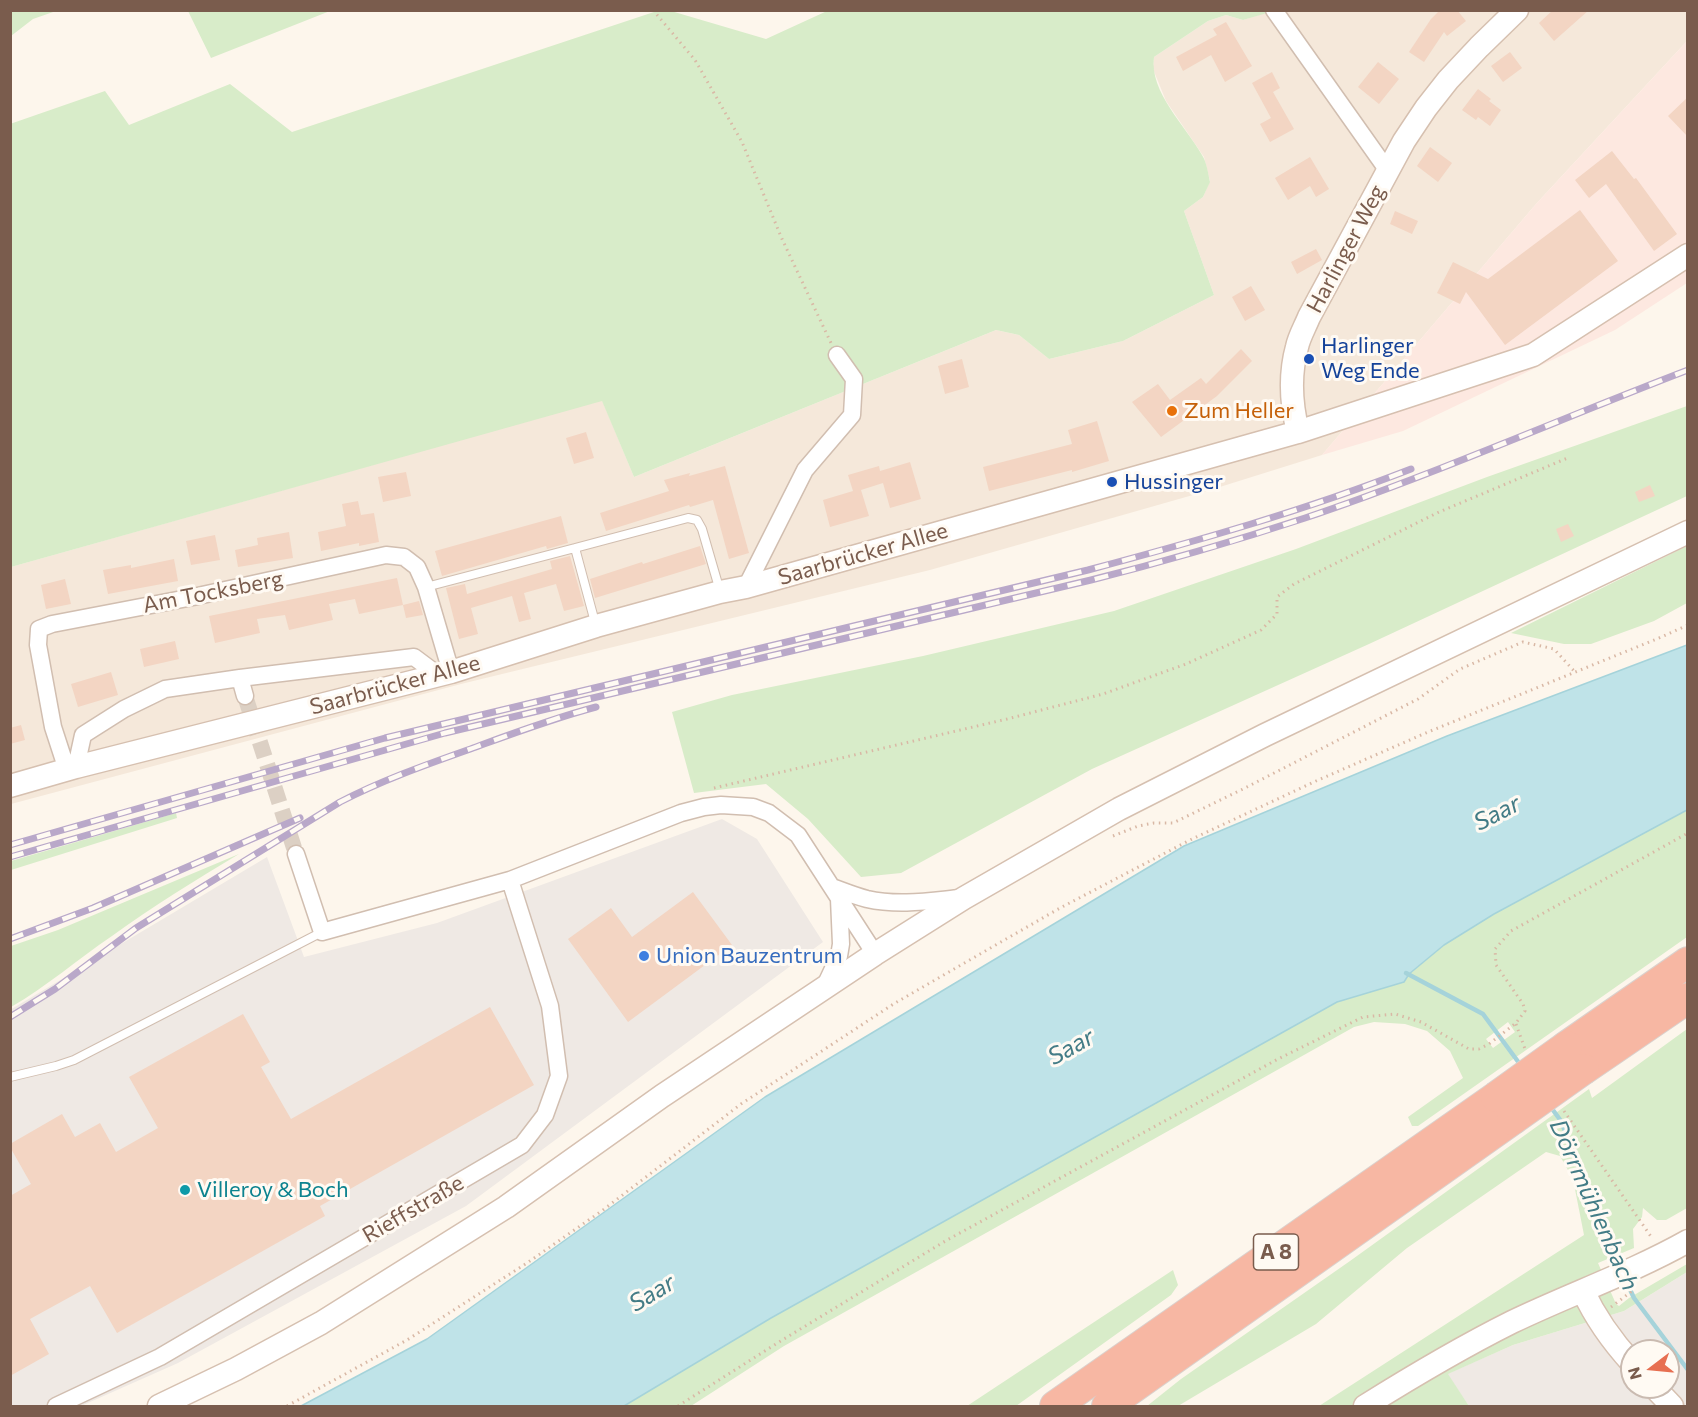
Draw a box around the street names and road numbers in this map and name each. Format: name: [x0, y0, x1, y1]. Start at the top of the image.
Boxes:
street label: Harlinger Weg: [1301, 180, 1391, 318]
street label: Saarbrücker Allee: [775, 517, 951, 591]
street label: Am Tocksberg: [141, 565, 285, 619]
street label: Saarbrücker Allee: [307, 650, 483, 720]
street label: Rieffstraße: [358, 1169, 468, 1249]
road number: A 8: [1254, 1234, 1298, 1270]

